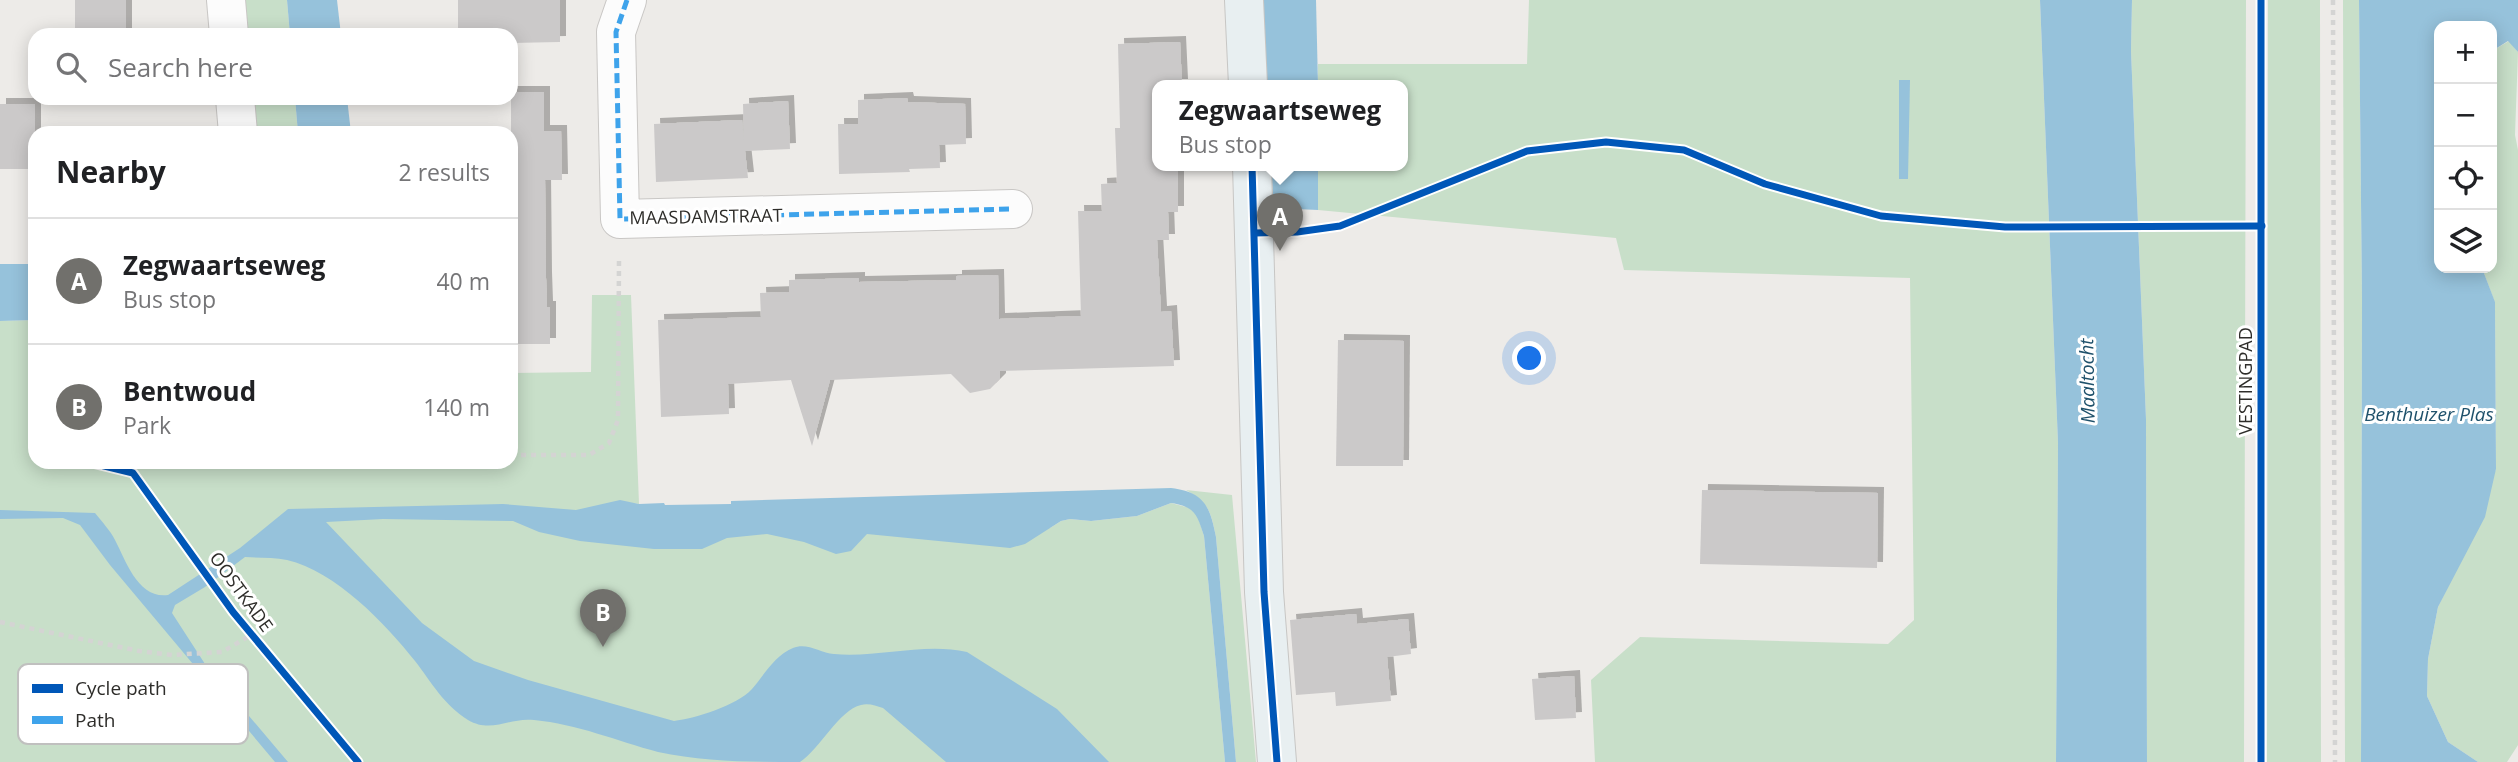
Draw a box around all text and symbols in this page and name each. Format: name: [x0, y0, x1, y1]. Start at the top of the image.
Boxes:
map controls: [2434, 21, 2497, 273]
button: +: [2434, 21, 2497, 84]
search box: [28, 28, 518, 105]
icon: search: [52, 48, 90, 86]
text: Search here: [108, 49, 253, 85]
popup: [1152, 80, 1408, 171]
button: −: [2434, 84, 2497, 147]
text: Zegwaartseweg: [1179, 92, 1381, 128]
text: Bus stop: [1179, 128, 1272, 160]
button: locate: [2434, 147, 2497, 210]
text: Nearby: [56, 151, 166, 192]
text: 2 results: [399, 156, 490, 188]
pin: A: [1257, 193, 1303, 251]
street label: MAASDAMSTRAAT: [629, 203, 783, 229]
button: layers: [2434, 210, 2497, 273]
text: Zegwaartseweg: [123, 247, 325, 283]
text: A: [71, 265, 87, 297]
text: 40 m: [436, 265, 490, 297]
text: Bus stop: [123, 283, 216, 315]
street label: VESTINGPAD: [2233, 327, 2257, 435]
water label: Maaltocht: [2073, 338, 2101, 424]
your location: [1512, 341, 1546, 375]
text: Bentwoud: [123, 373, 256, 409]
text: B: [71, 391, 87, 423]
text: 140 m: [423, 391, 490, 423]
water label: Benthuizer Plas: [2364, 401, 2494, 427]
text: Park: [123, 409, 171, 441]
street label: OOSTKADE: [205, 547, 279, 636]
pin: B: [580, 589, 626, 647]
legend: [18, 664, 248, 744]
text: Cycle path: [75, 675, 167, 701]
text: Path: [75, 707, 115, 733]

